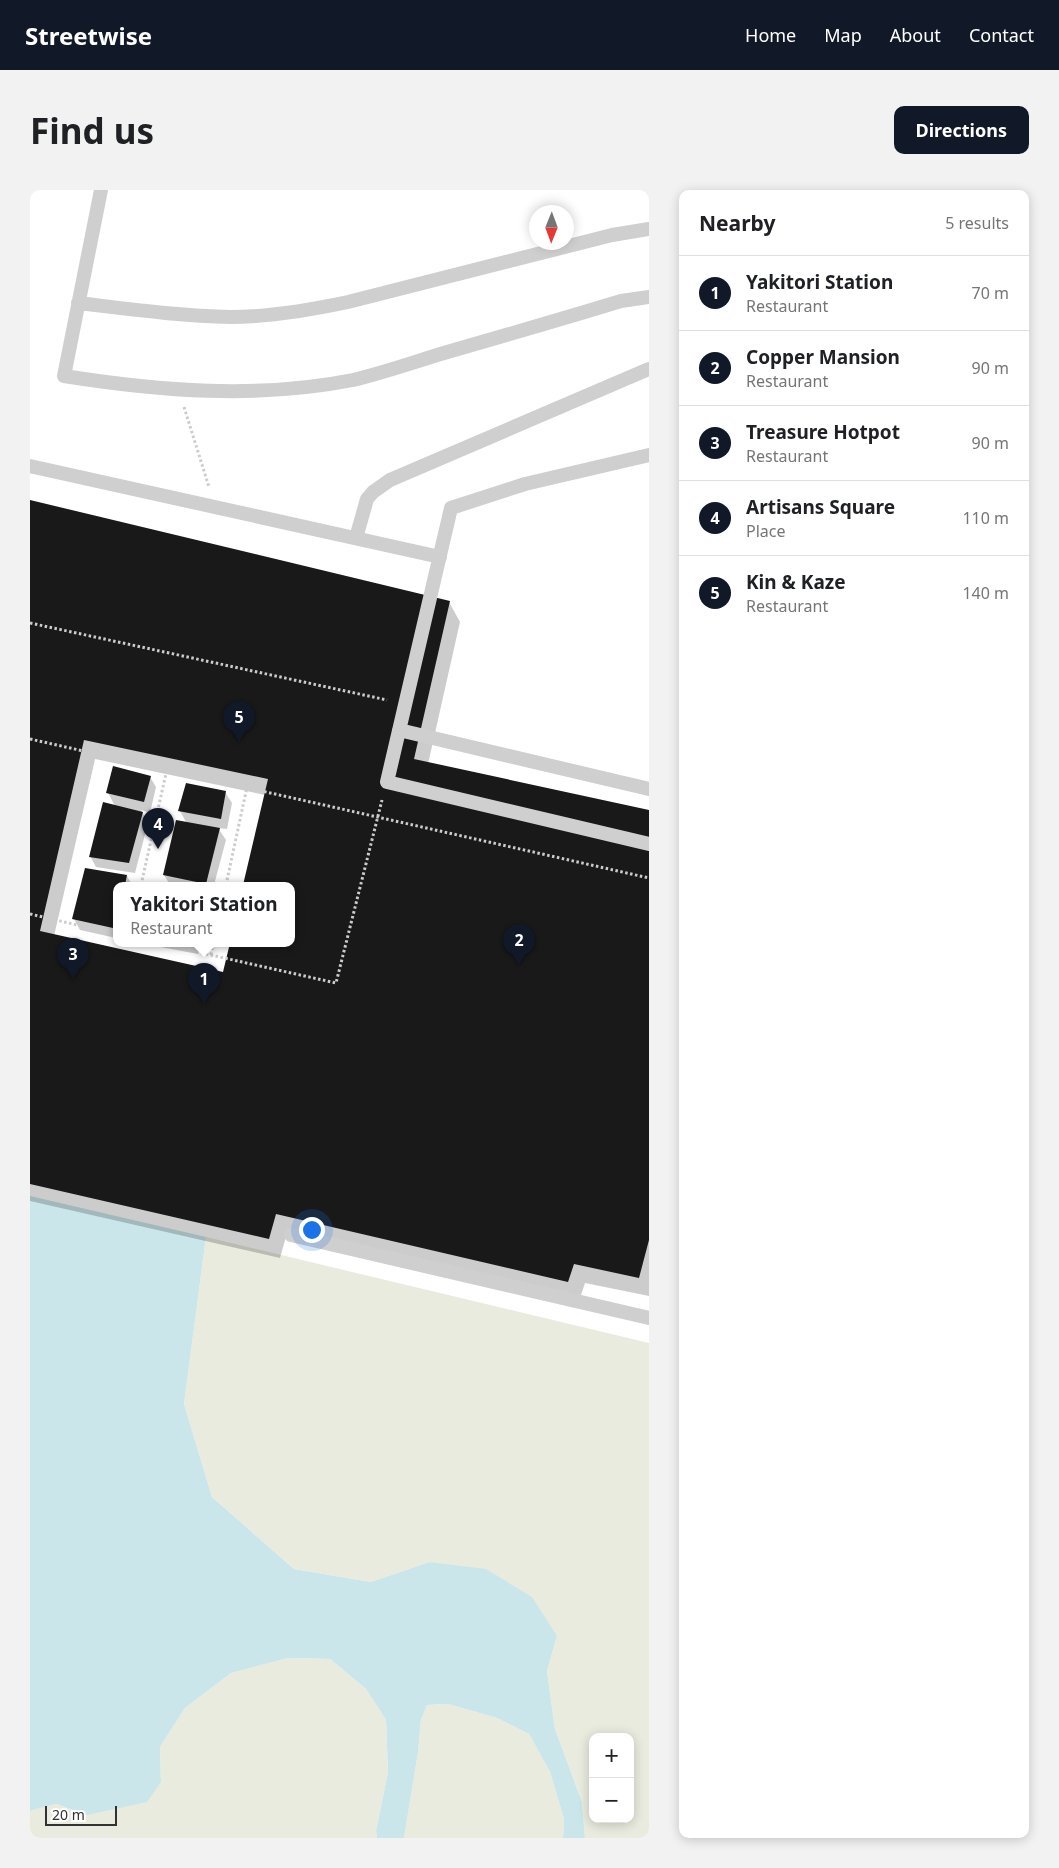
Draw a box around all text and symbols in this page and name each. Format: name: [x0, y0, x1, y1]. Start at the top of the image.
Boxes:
text: Streetwise: [25, 19, 152, 52]
text: Home: [745, 23, 796, 47]
text: Map: [824, 23, 862, 47]
text: About: [890, 23, 941, 47]
text: Contact: [969, 23, 1034, 47]
button: Directions: [894, 106, 1029, 154]
text: Find us: [30, 107, 154, 154]
north arrow: [529, 205, 574, 250]
text: Nearby: [699, 209, 775, 237]
text: 5 results: [945, 212, 1009, 234]
text: Yakitori Station: [746, 269, 893, 295]
text: 1: [710, 282, 720, 304]
text: 70 m: [972, 282, 1009, 304]
text: Restaurant: [746, 295, 828, 317]
text: Copper Mansion: [746, 344, 900, 370]
text: 2: [710, 357, 720, 379]
text: 90 m: [972, 357, 1009, 379]
text: Restaurant: [746, 370, 828, 392]
text: Treasure Hotpot: [746, 419, 900, 445]
text: 3: [710, 432, 720, 454]
text: 90 m: [972, 432, 1009, 454]
text: Restaurant: [746, 445, 828, 467]
text: Artisans Square: [746, 494, 895, 520]
text: 4: [710, 507, 720, 529]
text: 110 m: [962, 507, 1009, 529]
text: Place: [746, 520, 786, 542]
text: Kin & Kaze: [746, 569, 845, 595]
text: 5: [710, 582, 720, 604]
text: 140 m: [962, 582, 1009, 604]
text: Restaurant: [746, 595, 828, 617]
pin: 5: [223, 701, 255, 742]
pin: 4: [142, 808, 174, 849]
popup: [113, 882, 295, 947]
text: Yakitori Station: [130, 891, 278, 917]
text: Restaurant: [130, 917, 213, 939]
pin: 2: [503, 924, 535, 965]
pin: 3: [57, 938, 89, 979]
pin: 1: [188, 963, 220, 1004]
your location: [299, 1217, 325, 1243]
map controls: [589, 1733, 634, 1823]
button: +: [589, 1733, 634, 1778]
button: −: [589, 1778, 634, 1823]
scale bar: [45, 1803, 118, 1826]
text: 20 m: [52, 1805, 85, 1824]

